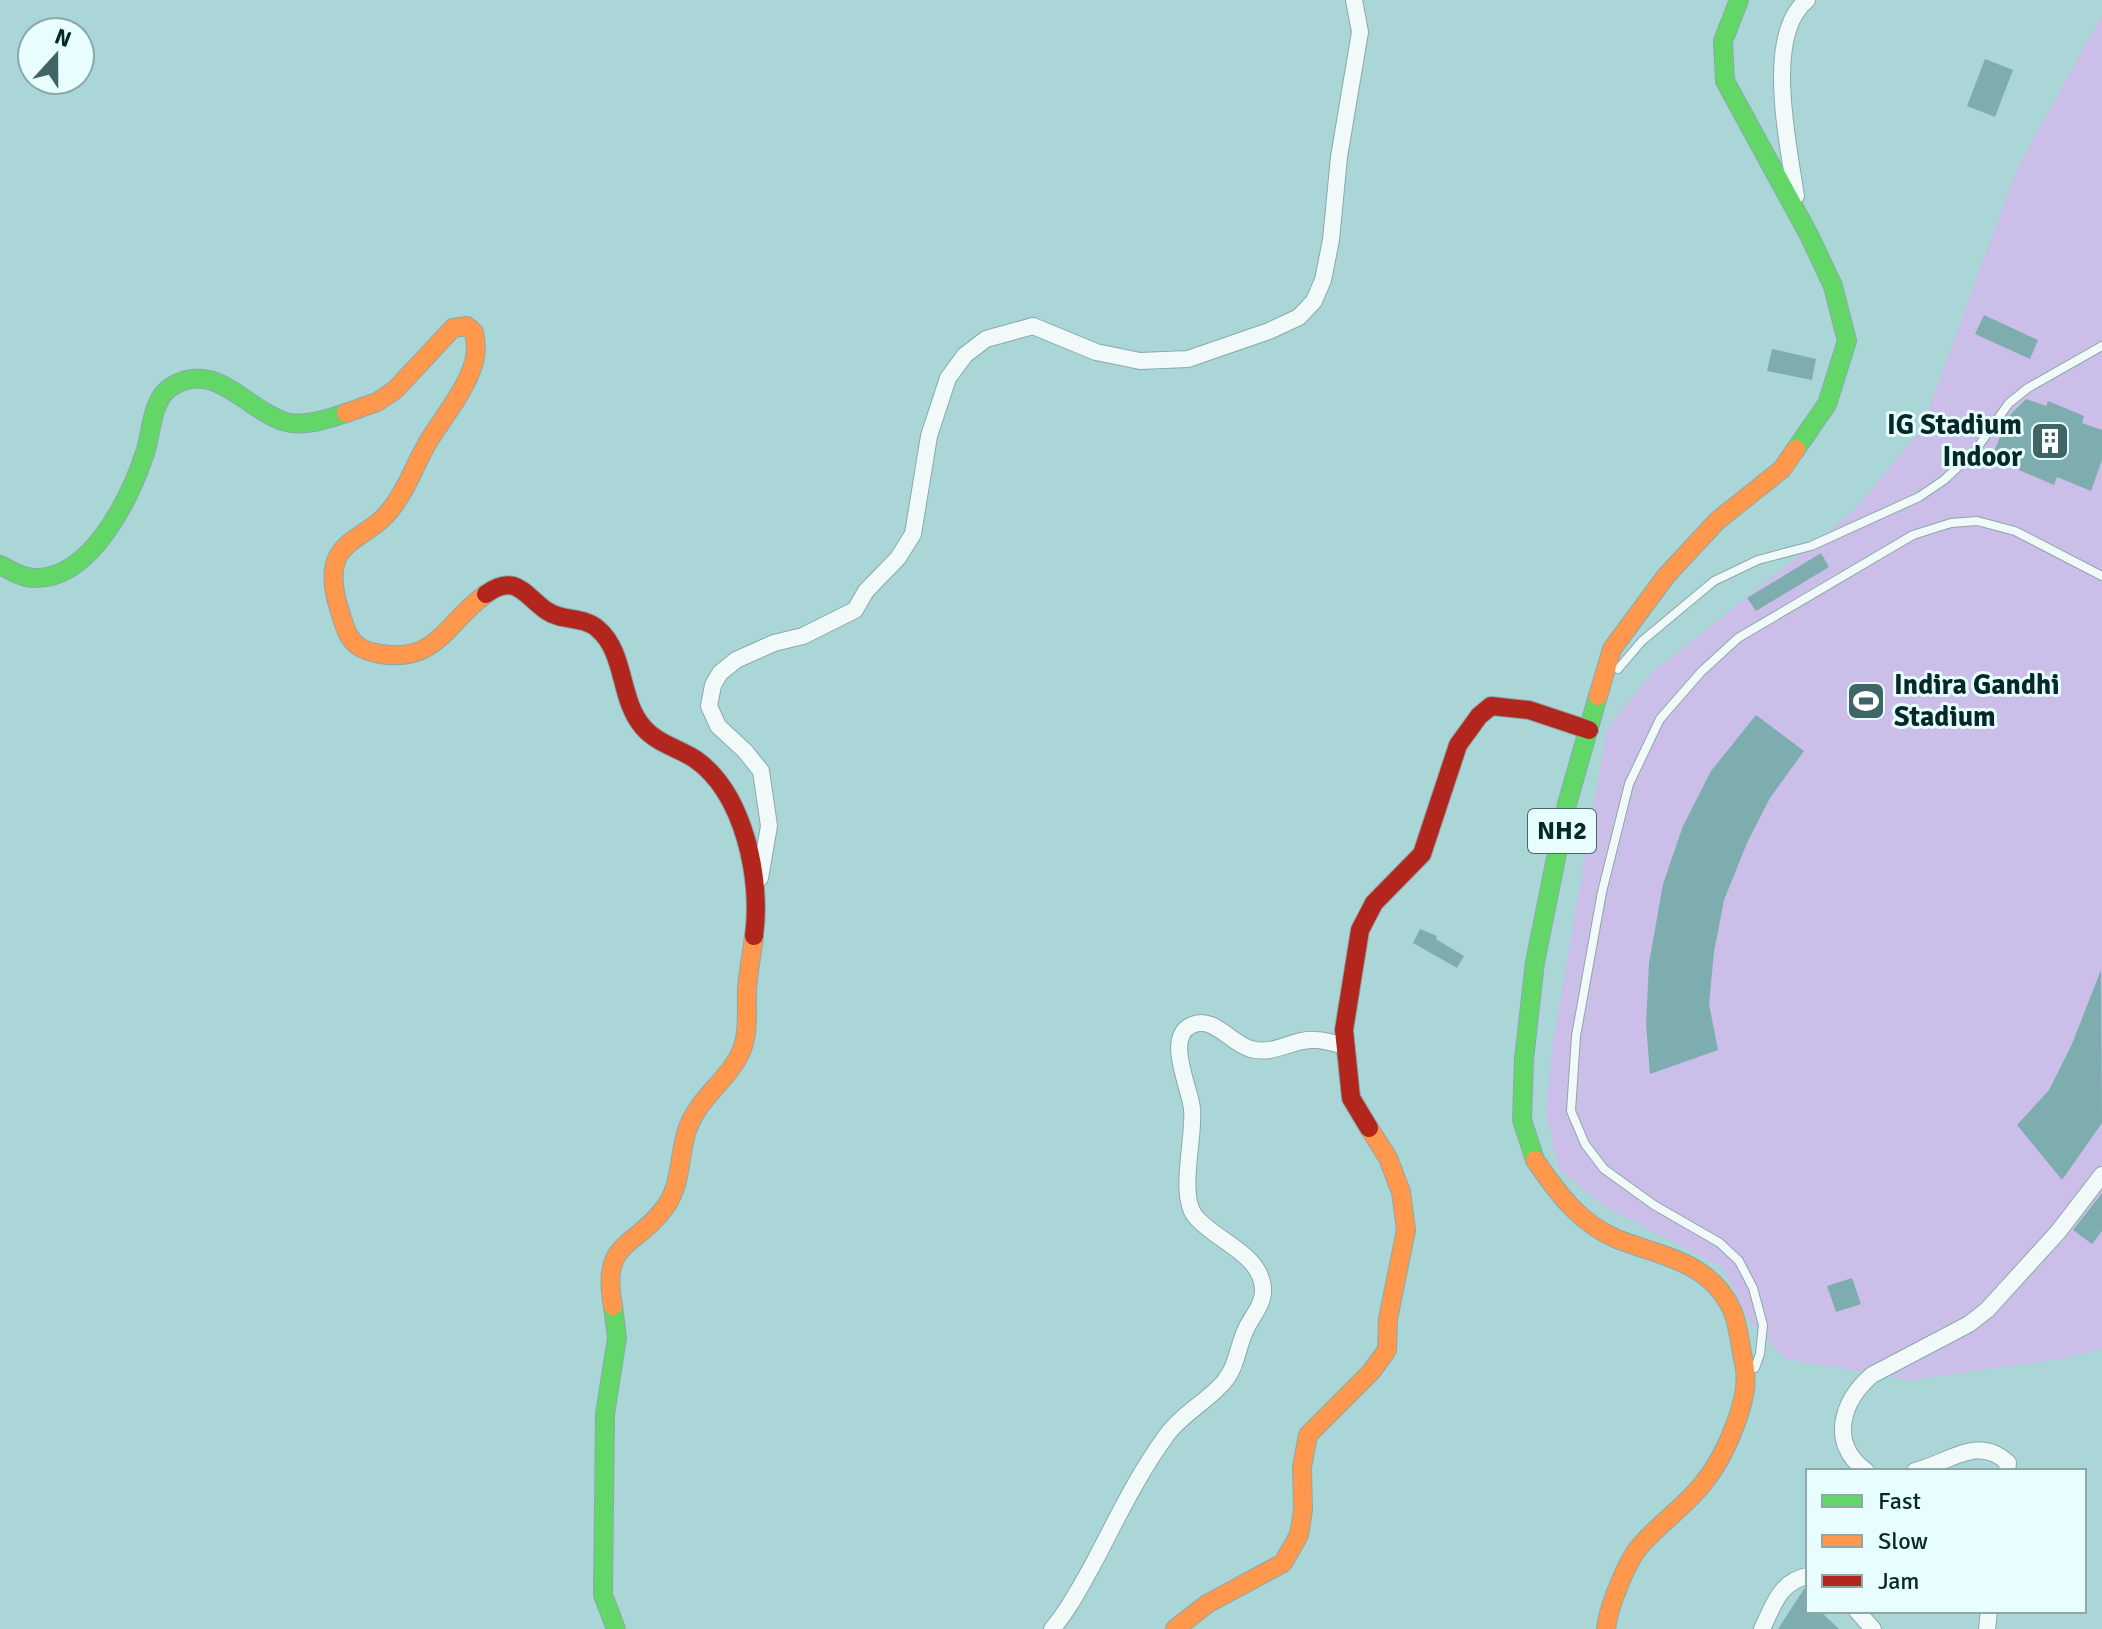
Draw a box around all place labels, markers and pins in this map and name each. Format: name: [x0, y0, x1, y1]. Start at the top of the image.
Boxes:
place label: IG Stadium Indoor: [1887, 408, 2023, 474]
building icon: IG Stadium Indoor: [2029, 420, 2071, 462]
place label: Indira Gandhi Stadium: [1894, 668, 2060, 734]
sports icon: Indira Gandhi Stadium: [1845, 680, 1887, 722]

